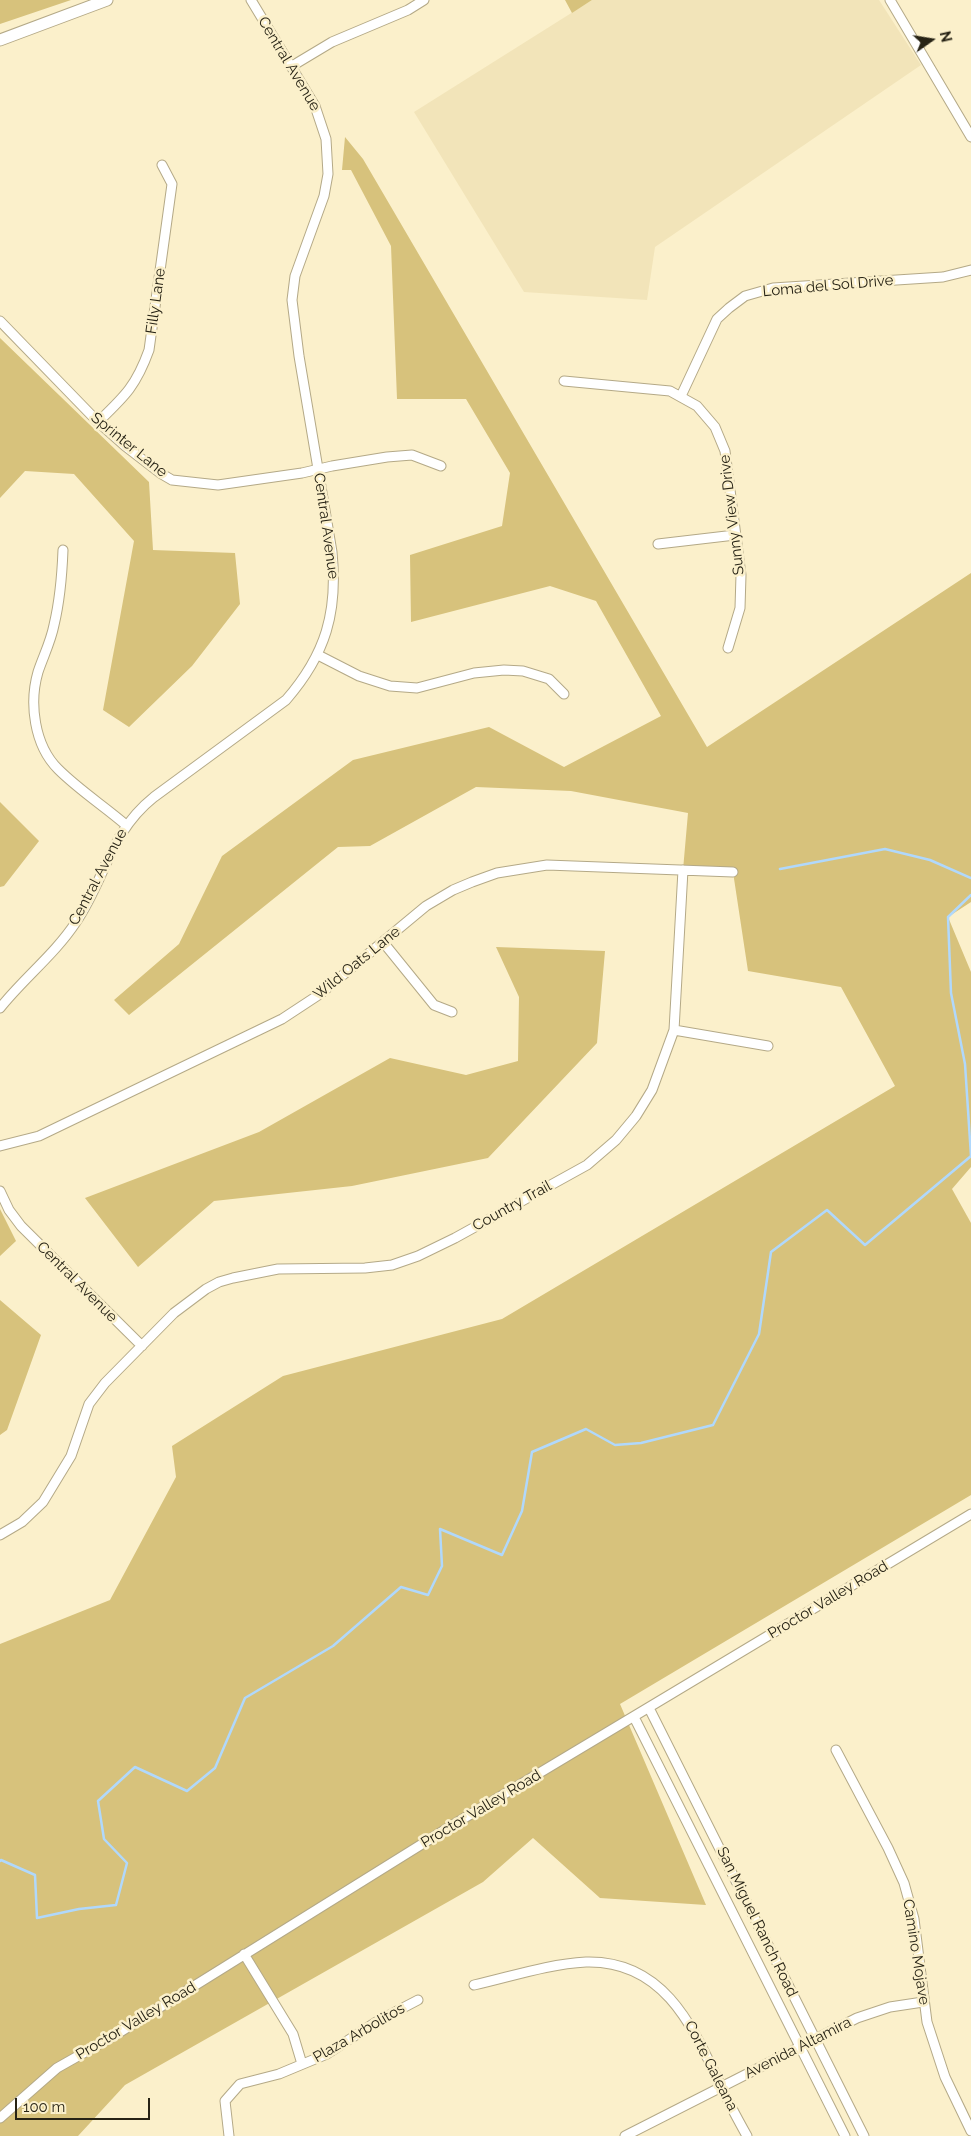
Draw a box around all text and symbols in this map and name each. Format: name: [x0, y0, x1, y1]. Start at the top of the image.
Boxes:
street label: Central Avenue: [254, 14, 324, 114]
north arrow: [906, 15, 956, 65]
text: N: [937, 30, 955, 44]
street label: Filly Lane: [142, 267, 170, 335]
street label: Loma del Sol Drive: [762, 271, 894, 301]
street label: Sprinter Lane: [87, 409, 171, 481]
street label: Sunny View Drive: [716, 454, 748, 576]
street label: Central Avenue: [310, 472, 342, 580]
street label: Central Avenue: [65, 826, 131, 928]
street label: Wild Oats Lane: [310, 923, 404, 1003]
street label: Country Trail: [469, 1177, 555, 1235]
street label: Central Avenue: [33, 1238, 121, 1326]
street label: Proctor Valley Road: [765, 1557, 891, 1643]
street label: Proctor Valley Road: [418, 1766, 544, 1852]
street label: San Miguel Ranch Road: [713, 1844, 801, 2000]
street label: Camino Mojave: [899, 1898, 933, 2006]
street label: Proctor Valley Road: [73, 1978, 199, 2064]
street label: Plaza Arbolitos: [310, 1999, 408, 2067]
street label: Avenida Altamira: [742, 2013, 854, 2083]
street label: Corte Galeana: [681, 2018, 741, 2114]
scale bar: [18, 2088, 152, 2120]
text: 100 m: [23, 2098, 65, 2116]

